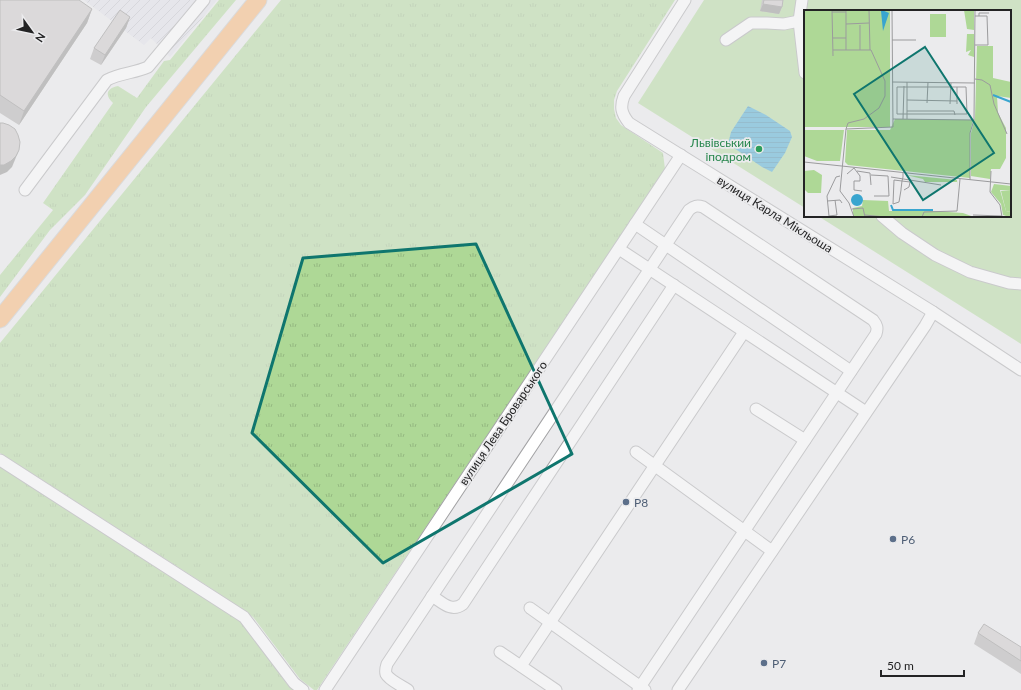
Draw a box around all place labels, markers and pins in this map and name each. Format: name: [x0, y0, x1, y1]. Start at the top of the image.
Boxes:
place label: Львівський іподром: [689, 135, 751, 164]
marker: Львівський іподром: [754, 144, 764, 154]
place label: P8: [634, 495, 648, 510]
marker: P8: [621, 497, 631, 507]
place label: P6: [901, 532, 915, 547]
marker: P6: [888, 534, 898, 544]
place label: P7: [772, 656, 786, 671]
marker: P7: [759, 658, 769, 668]

